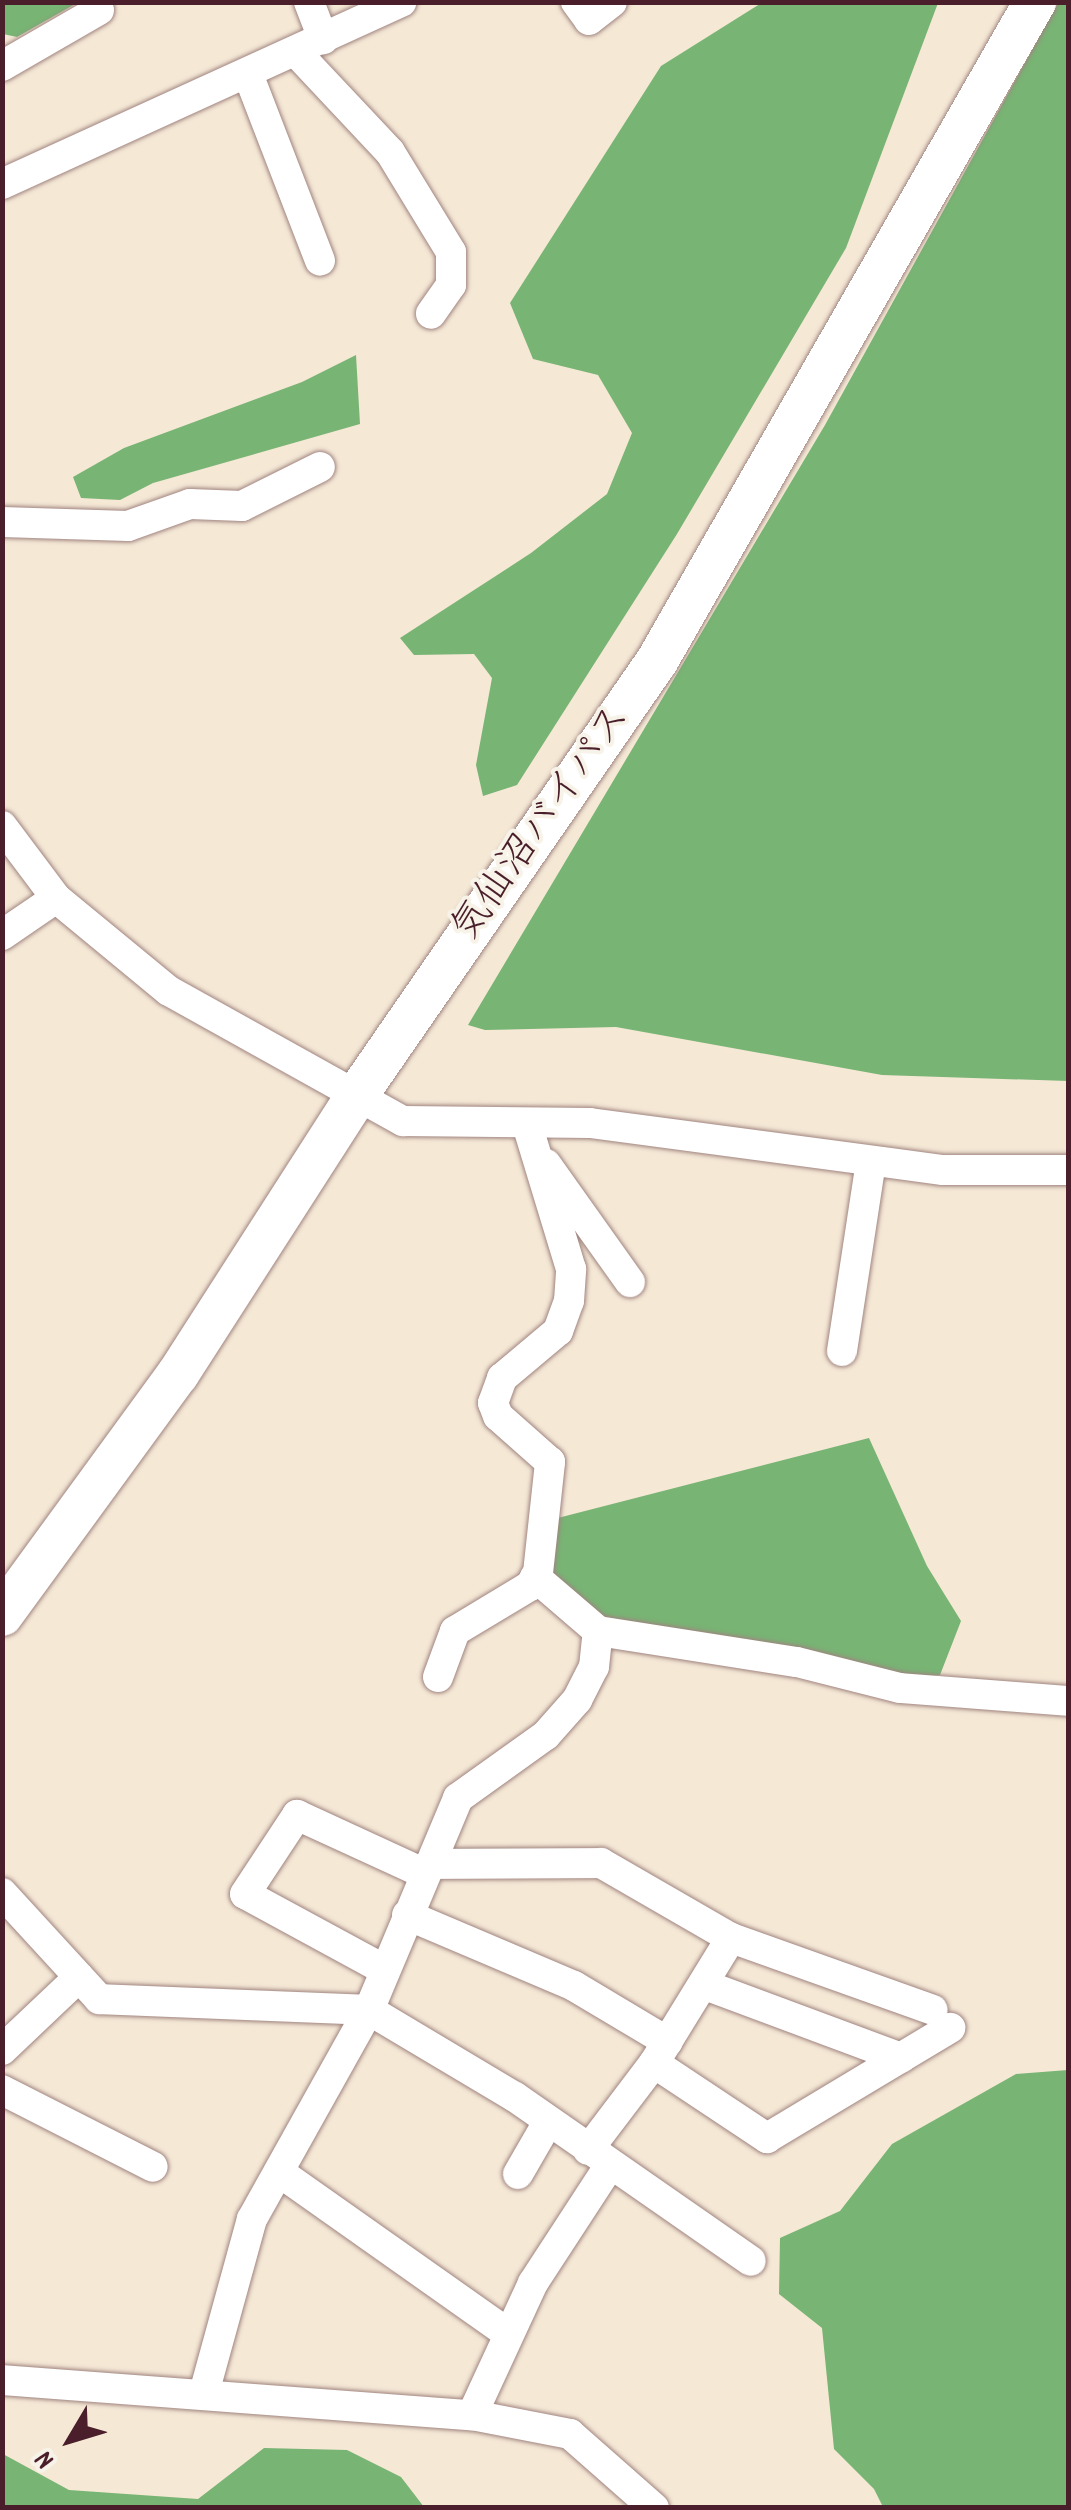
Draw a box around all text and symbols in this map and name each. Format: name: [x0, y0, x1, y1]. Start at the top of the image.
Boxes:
street label: 気仙沼バイパス: [444, 697, 644, 953]
north arrow: [20, 2390, 120, 2490]
text: N: [26, 2441, 66, 2476]

